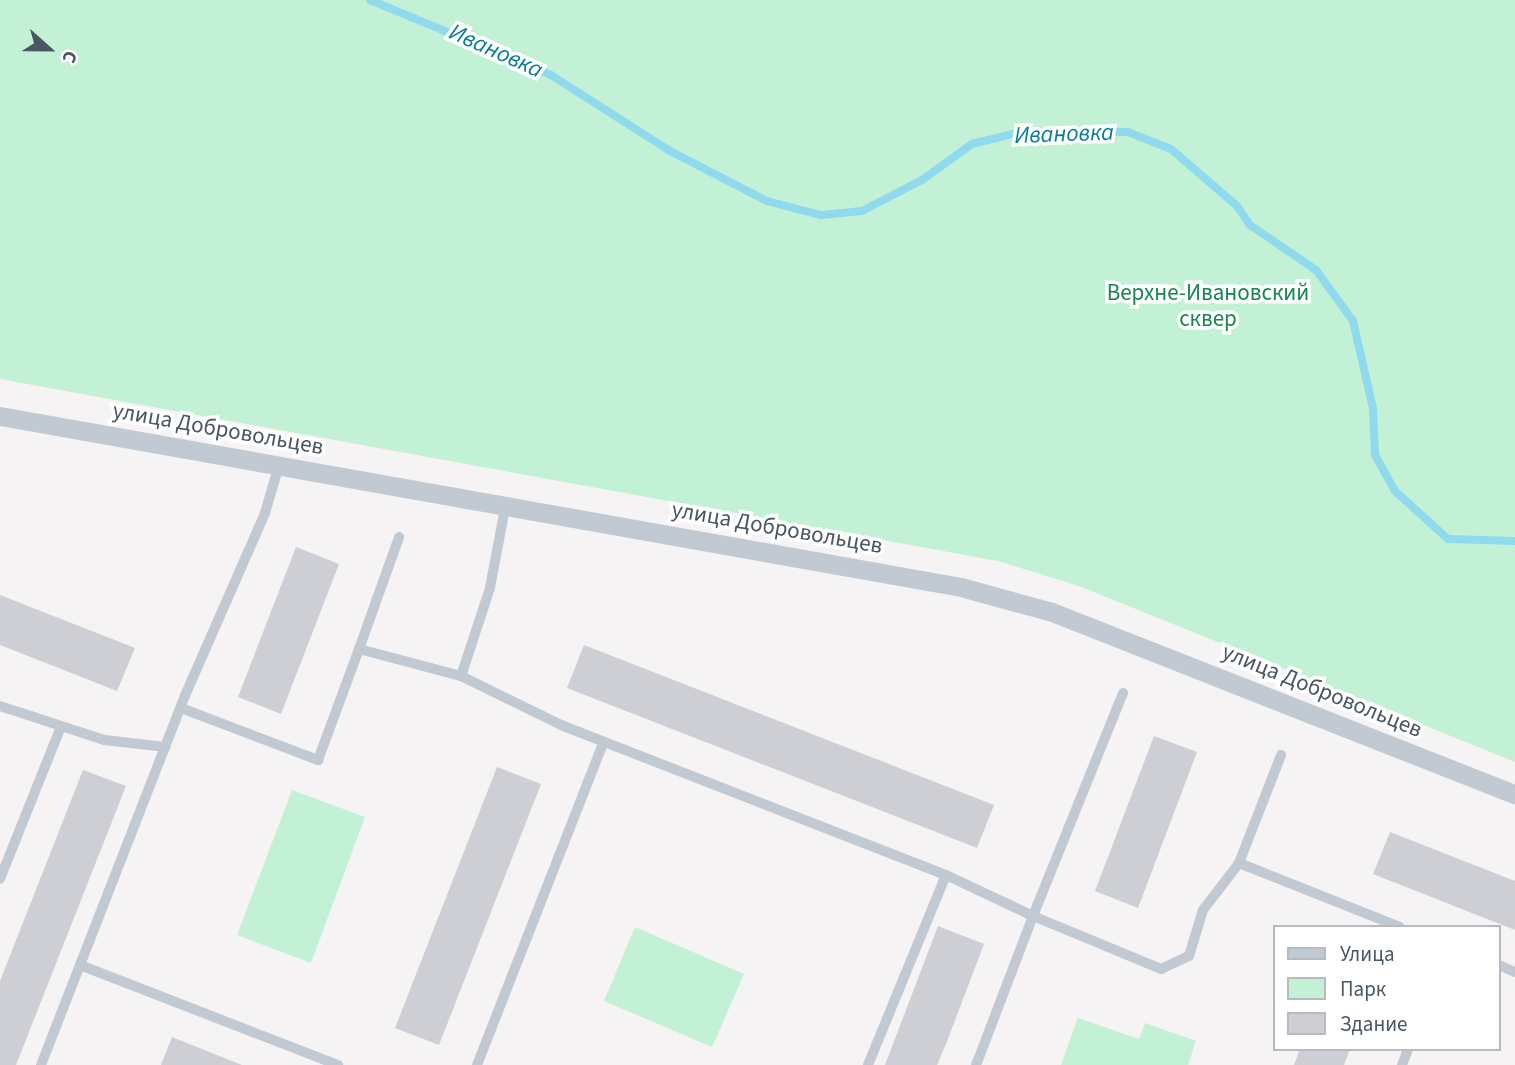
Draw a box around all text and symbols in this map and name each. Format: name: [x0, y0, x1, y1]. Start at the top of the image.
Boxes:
north arrow: [14, 14, 84, 84]
water label: Ивановка: [445, 18, 547, 84]
text: С: [54, 47, 84, 67]
water label: Ивановка: [1014, 118, 1114, 150]
park label: Верхне-Ивановский сквер: [1107, 279, 1309, 333]
street label: улица Добровольцев: [110, 397, 326, 461]
street label: улица Добровольцев: [669, 496, 885, 560]
street label: улица Добровольцев: [1218, 638, 1426, 744]
legend: [1274, 925, 1501, 1051]
text: Улица: [1340, 939, 1395, 969]
text: Парк: [1340, 974, 1386, 1004]
text: Здание: [1340, 1009, 1408, 1039]

